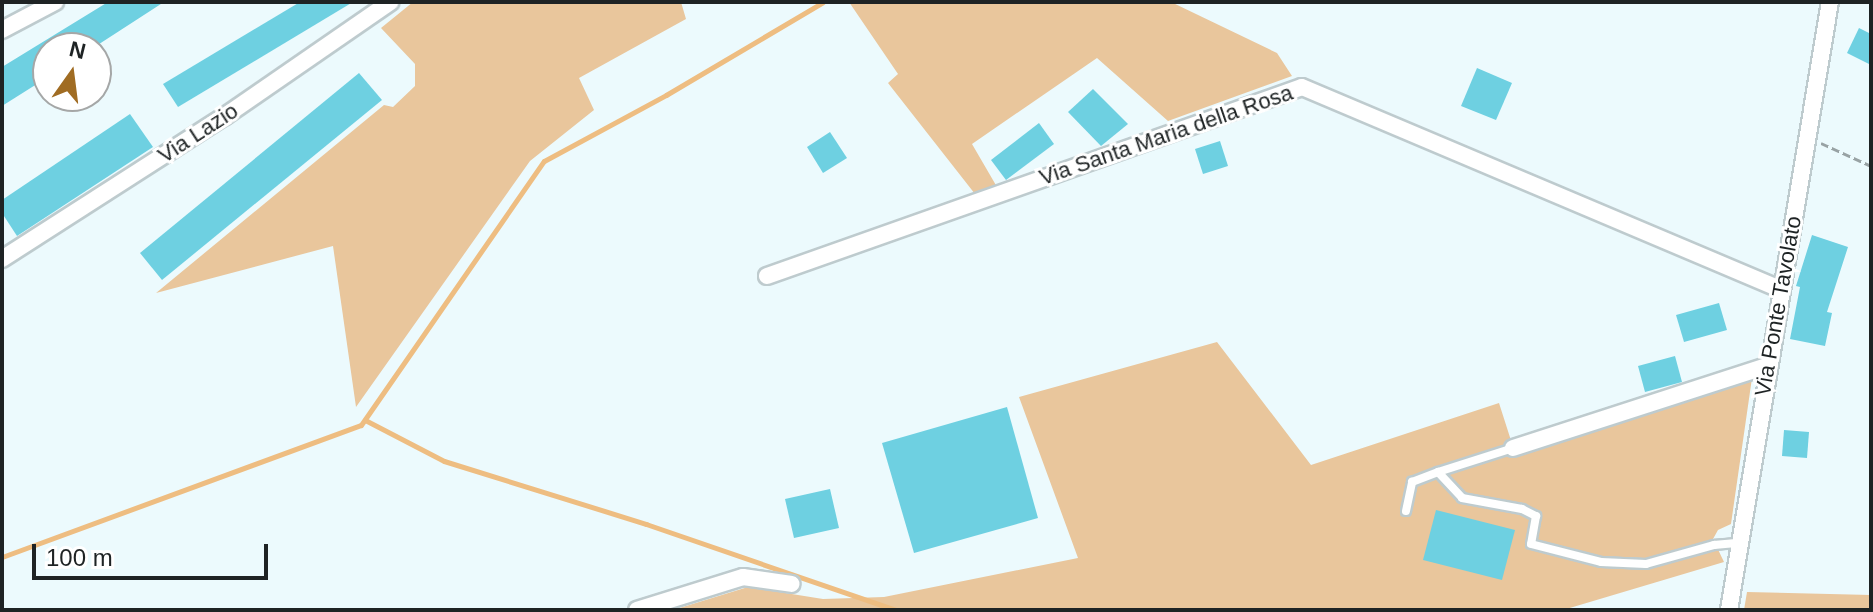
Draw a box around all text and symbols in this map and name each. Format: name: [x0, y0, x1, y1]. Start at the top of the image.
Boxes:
north arrow: [32, 32, 112, 112]
text: N: [67, 36, 88, 64]
street label: Via Santa Maria della Rosa: [1036, 79, 1296, 191]
street label: Via Lazio: [153, 97, 243, 169]
street label: Via Ponte Tavolato: [1749, 214, 1807, 398]
scale bar: [36, 528, 272, 578]
text: 100 m: [46, 544, 113, 571]

